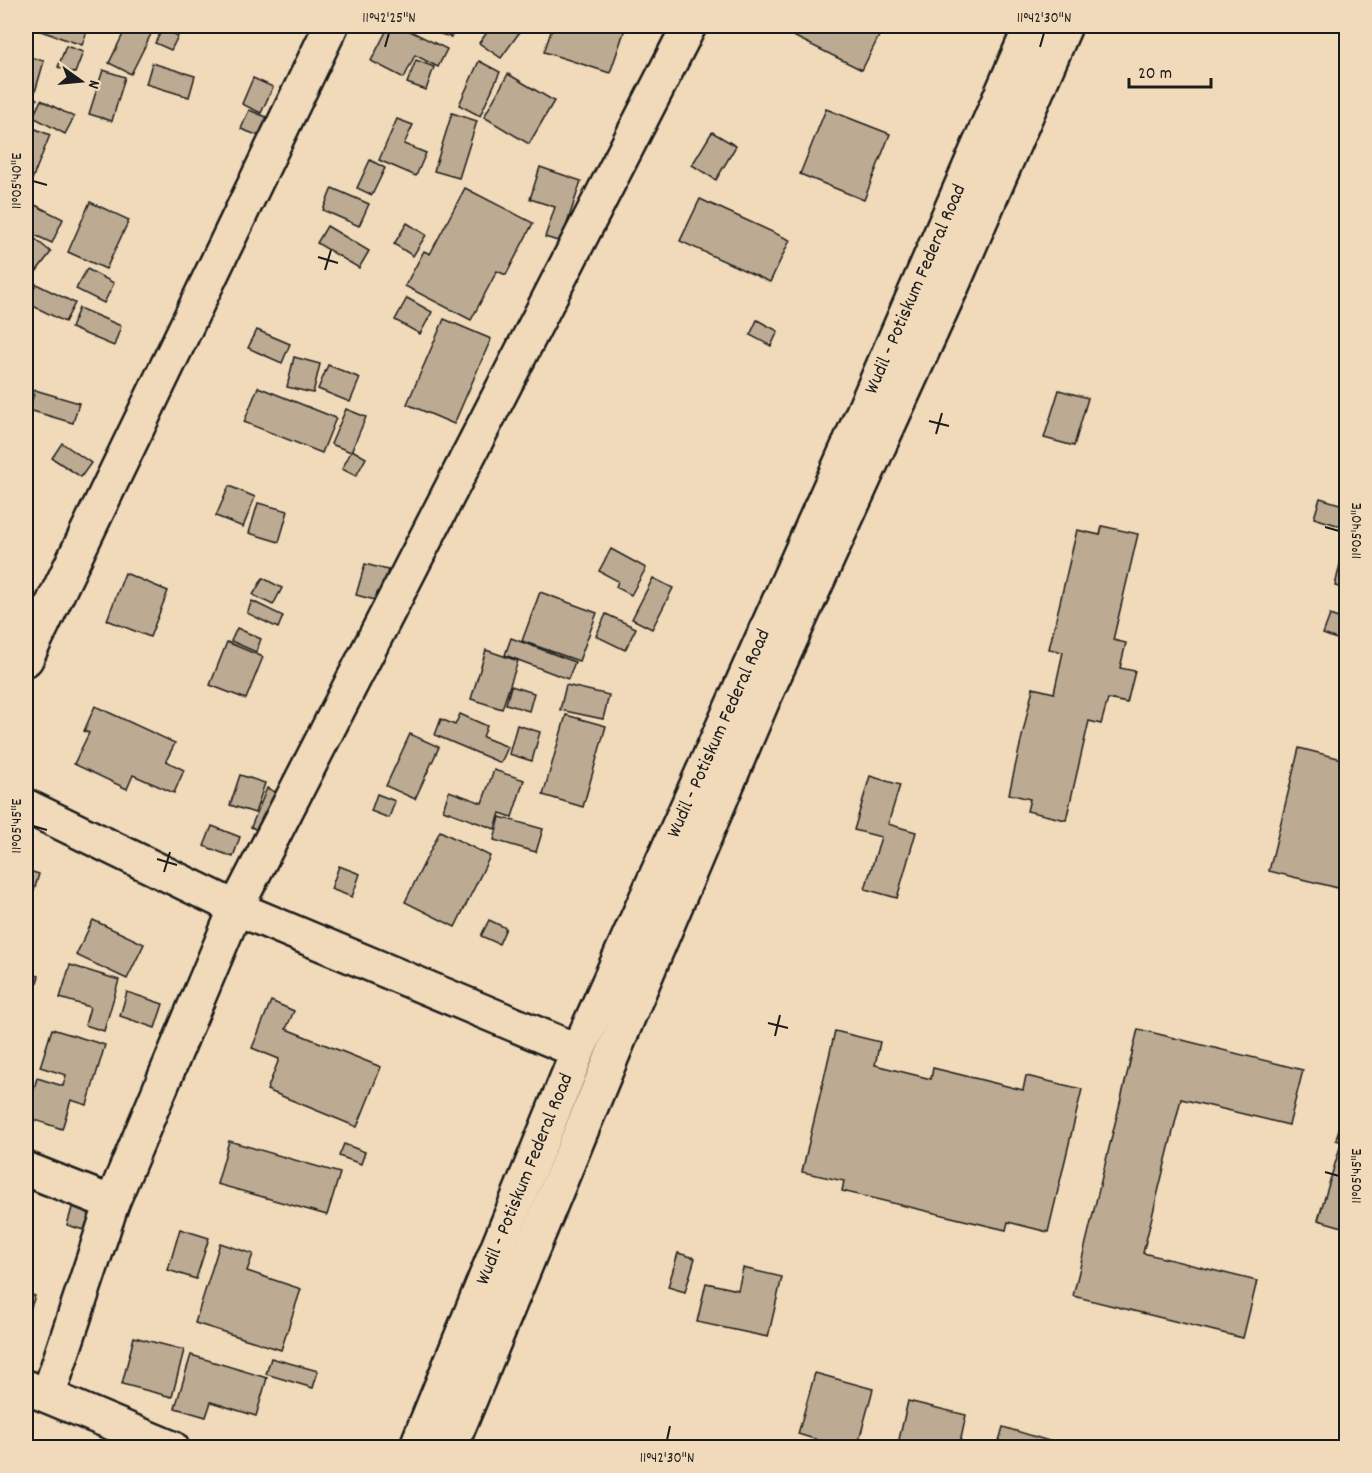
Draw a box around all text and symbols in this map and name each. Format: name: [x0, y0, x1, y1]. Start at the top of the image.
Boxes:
text: 11°42'25"N: [362, 8, 416, 30]
text: 11°42'30"N: [1017, 8, 1071, 30]
north arrow: [51, 51, 111, 111]
scale bar: [1129, 51, 1212, 89]
text: 20 m: [1138, 62, 1172, 87]
text: N: [81, 77, 105, 91]
text: 11°05'40"E: [7, 153, 29, 209]
street label: Wudil - Potiskum Federal Road: [858, 180, 974, 399]
text: 11°05'40"E: [1347, 503, 1369, 559]
street label: Wudil - Potiskum Federal Road: [661, 625, 779, 843]
text: 11°05'45"E: [7, 798, 29, 853]
street label: Wudil - Potiskum Federal Road: [470, 1070, 581, 1289]
text: 11°05'45"E: [1347, 1148, 1369, 1203]
text: 11°42'30"N: [640, 1448, 694, 1470]

